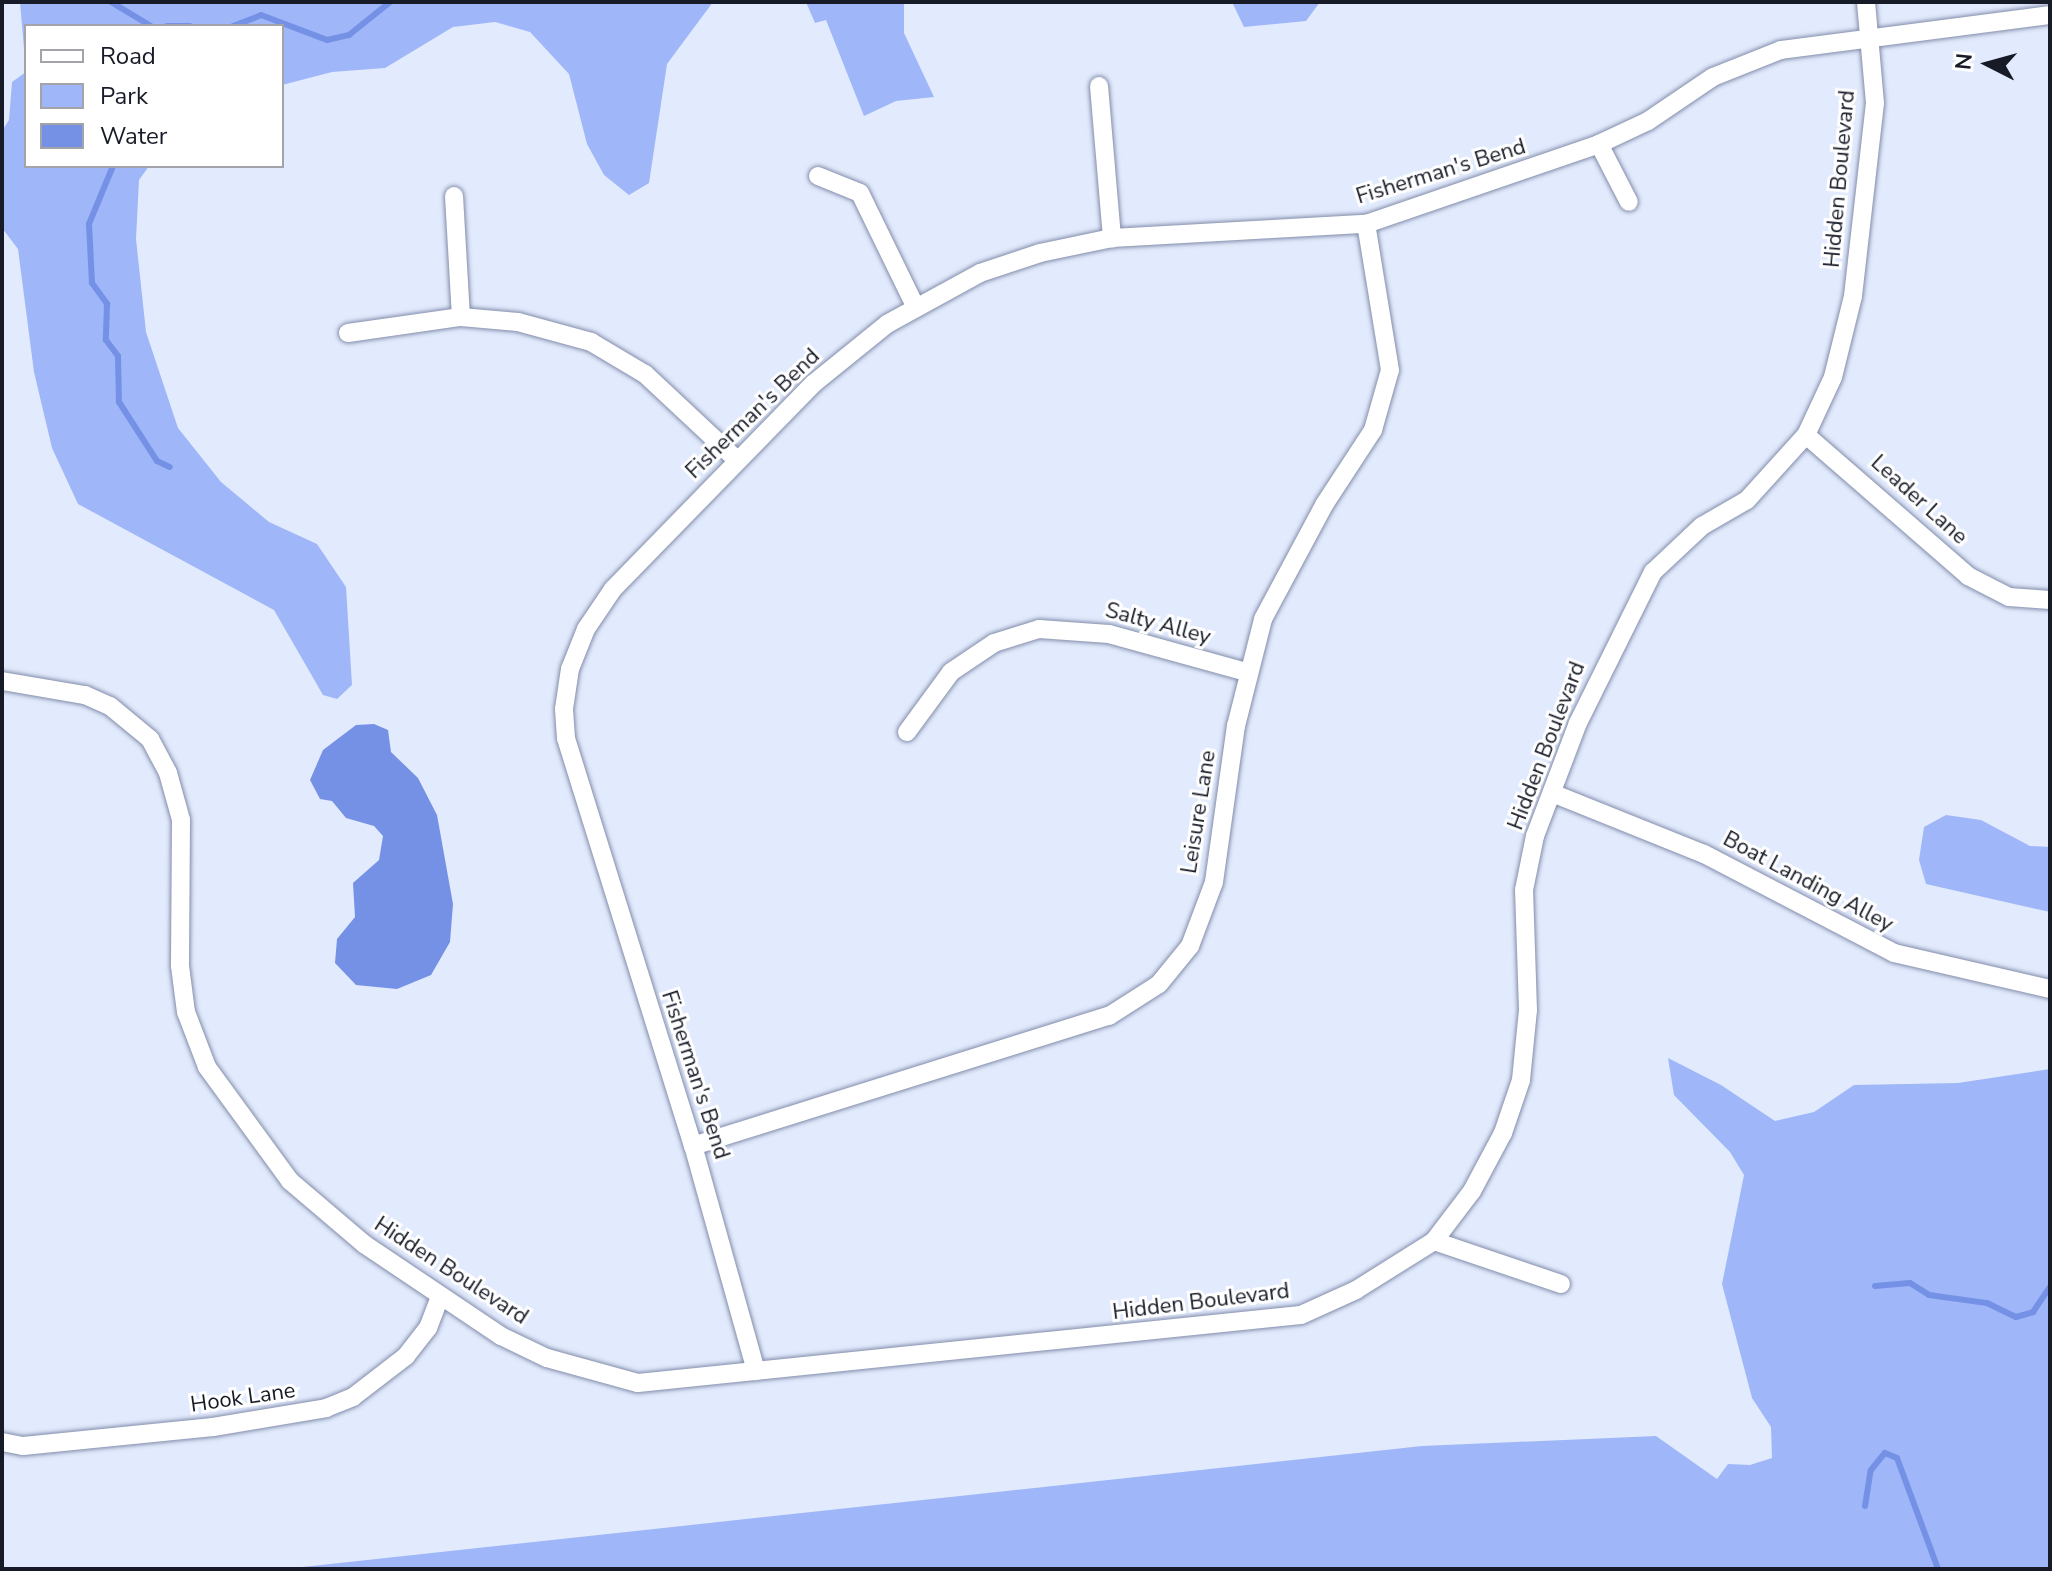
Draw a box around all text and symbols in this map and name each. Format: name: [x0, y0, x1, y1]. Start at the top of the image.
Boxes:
legend: [24, 24, 284, 168]
north arrow: [1948, 24, 2028, 104]
text: Road: [100, 40, 156, 72]
text: N: [1948, 52, 1980, 71]
text: Park: [100, 80, 148, 112]
street label: Hidden Boulevard: [1819, 89, 1861, 269]
text: Water: [100, 120, 167, 152]
street label: Fisherman's Bend: [1353, 134, 1529, 210]
street label: Fisherman's Bend: [681, 343, 825, 485]
street label: Leader Lane: [1865, 450, 1973, 550]
street label: Salty Alley: [1102, 597, 1214, 651]
street label: Hidden Boulevard: [1503, 658, 1591, 834]
street label: Leisure Lane: [1176, 748, 1222, 876]
street label: Boat Landing Alley: [1718, 826, 1898, 938]
street label: Fisherman's Bend: [655, 987, 735, 1163]
street label: Hidden Boulevard: [369, 1211, 533, 1331]
street label: Hidden Boulevard: [1111, 1278, 1291, 1326]
street label: Hook Lane: [189, 1378, 297, 1418]

